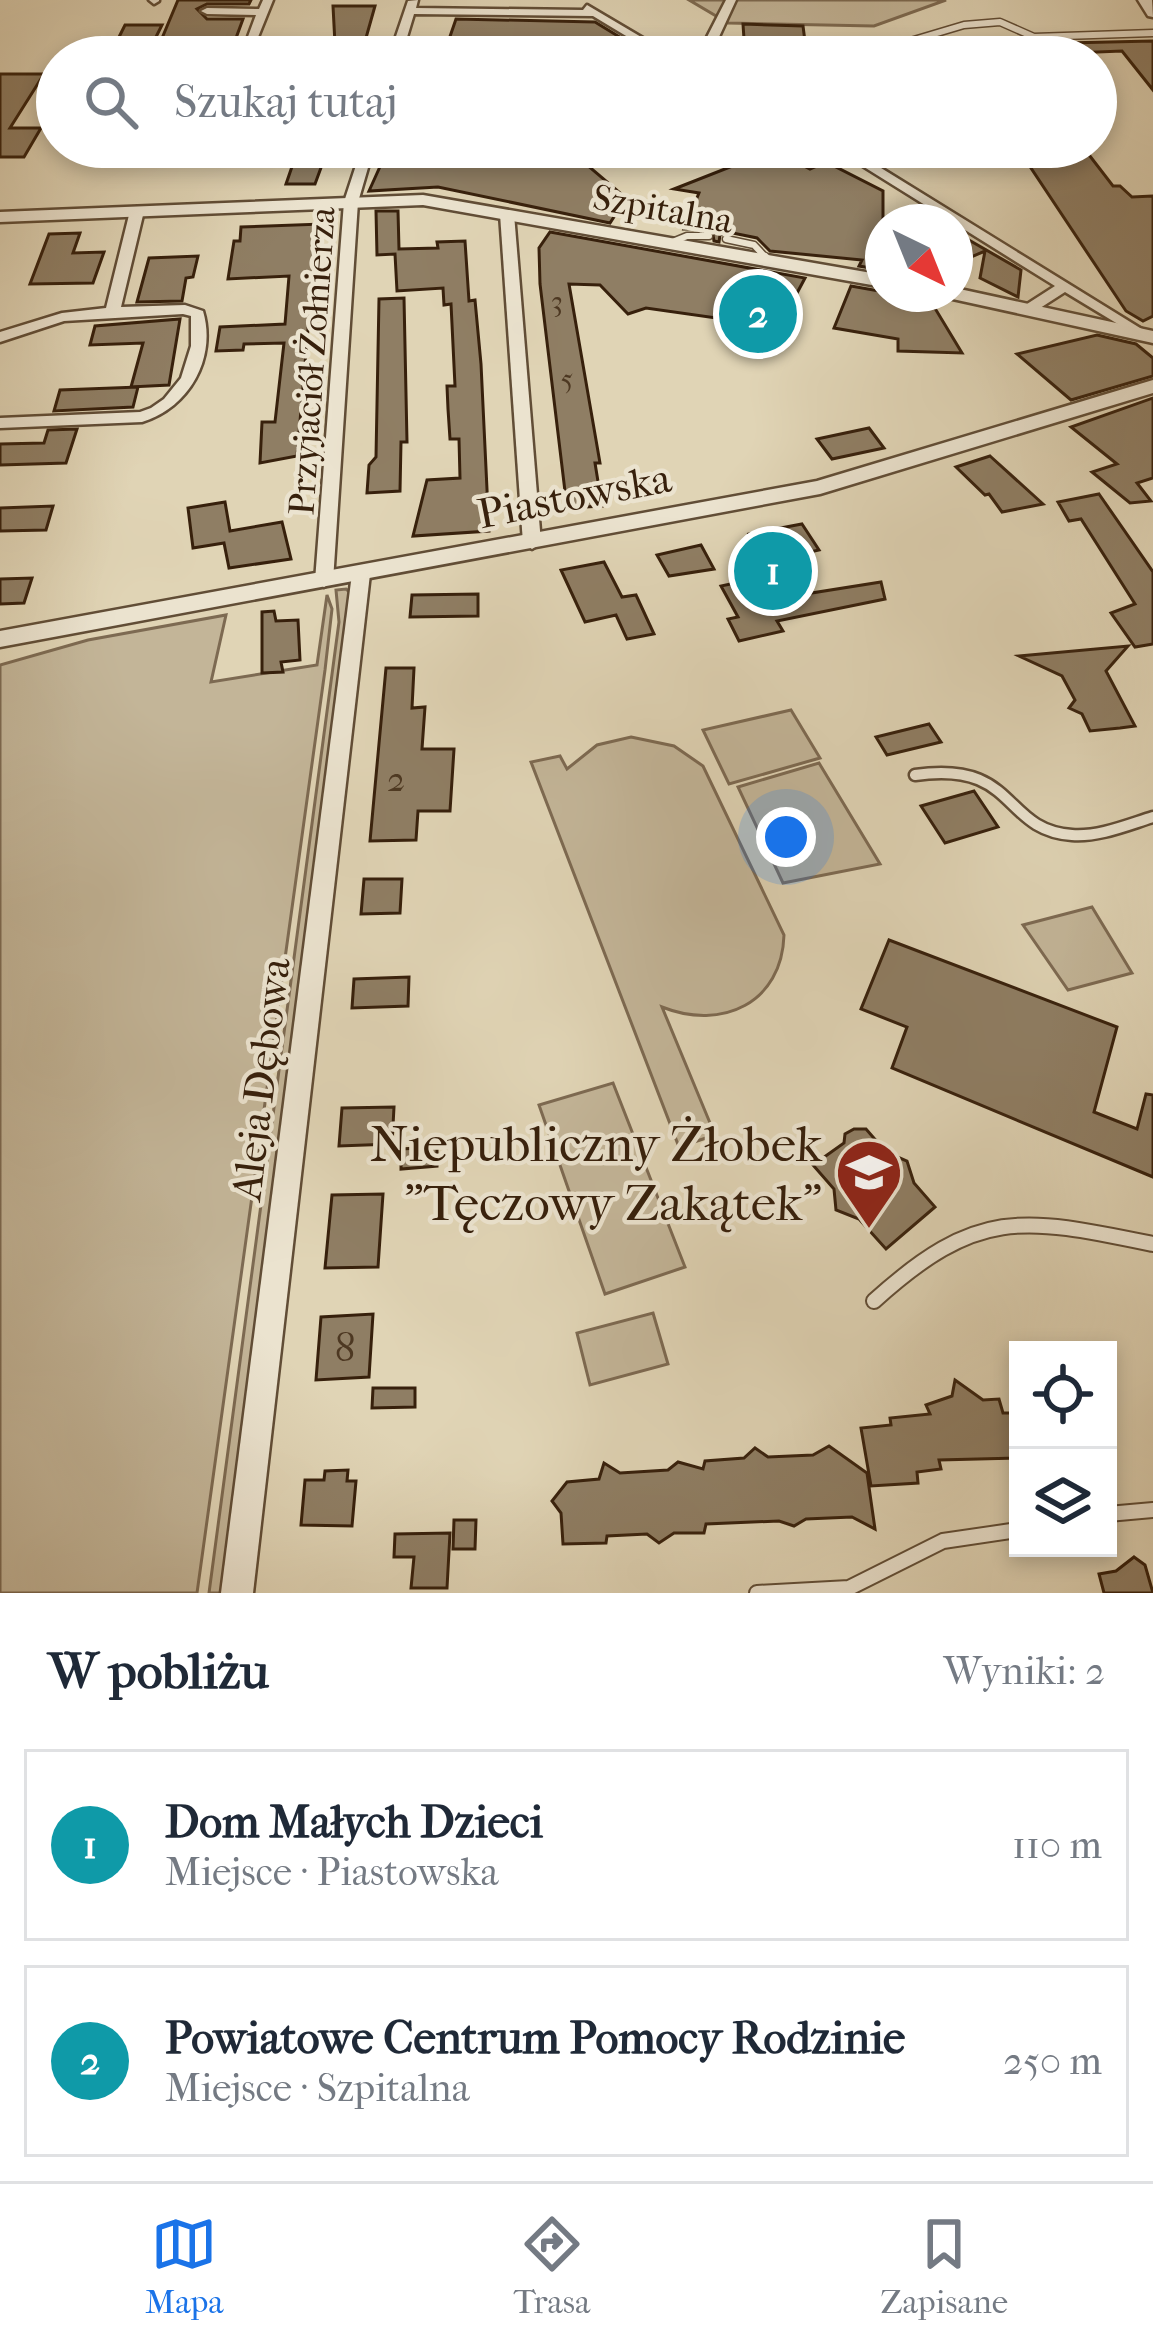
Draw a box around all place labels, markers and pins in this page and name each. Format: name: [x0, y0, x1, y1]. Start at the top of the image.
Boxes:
pin: 2: [719, 269, 797, 359]
pin: 1: [734, 526, 812, 616]
place label: Niepubliczny Żłobek "Tęczowy Zakątek": [370, 1114, 823, 1233]
school or university icon: Niepubliczny Żłobek "Tęczowy Zakątek": [834, 1137, 904, 1231]

